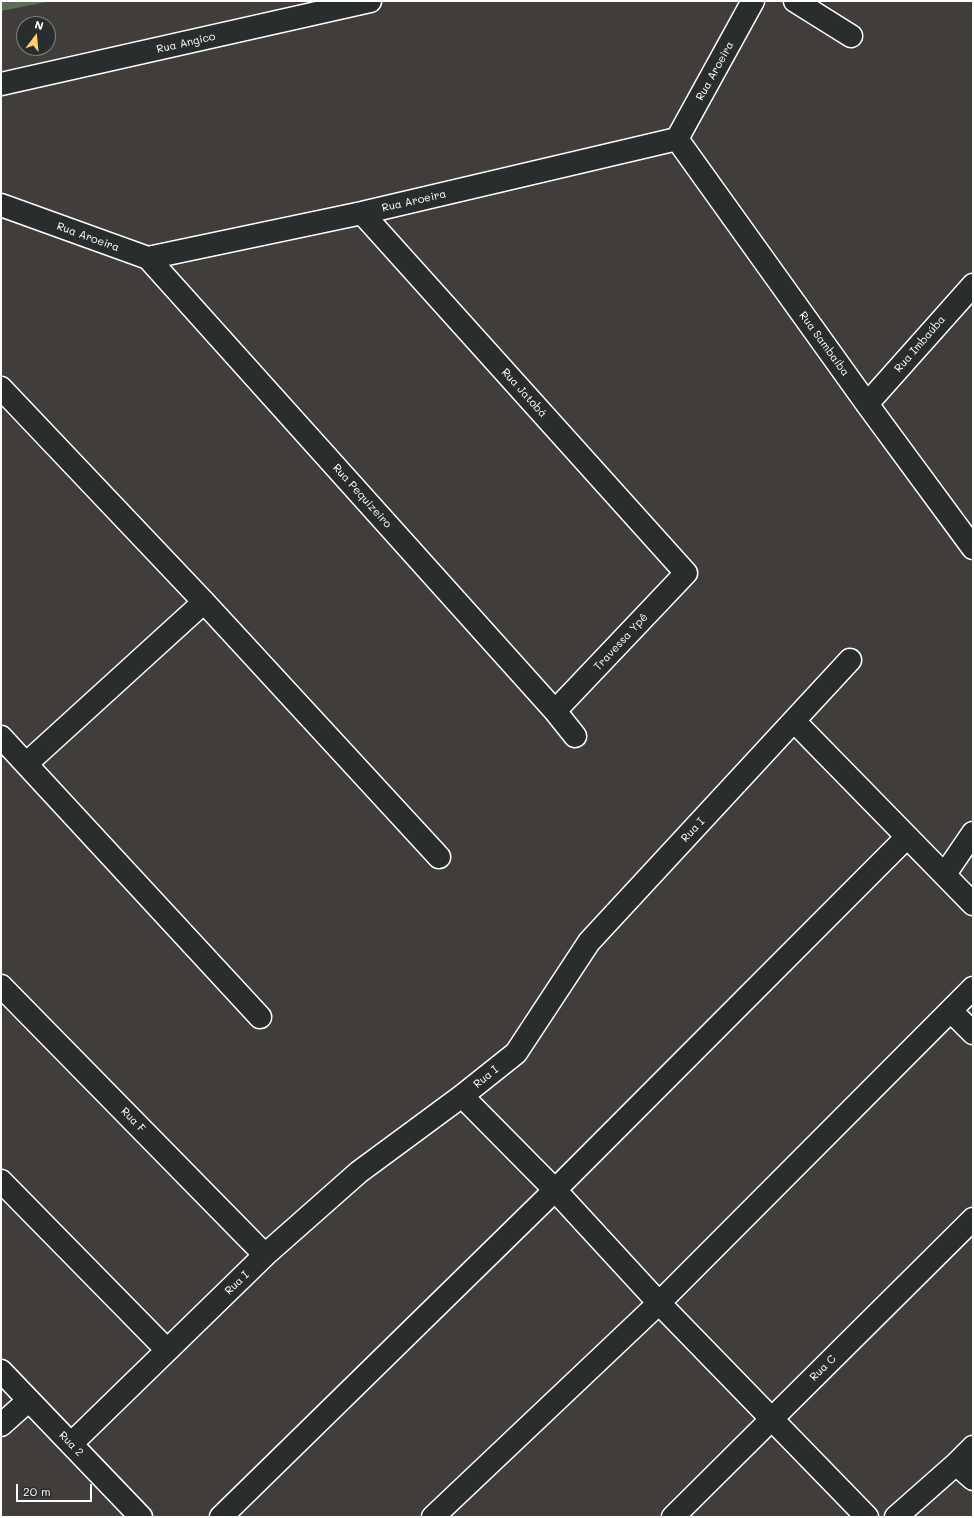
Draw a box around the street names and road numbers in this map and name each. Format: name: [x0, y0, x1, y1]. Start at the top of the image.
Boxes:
street label: Rua Angico: [155, 30, 217, 56]
street label: Rua Aroeira: [693, 39, 737, 103]
street label: Rua Aroeira: [381, 187, 447, 215]
street label: Rua Aroeira: [55, 220, 121, 254]
street label: Rua Sambaíba: [796, 309, 852, 379]
street label: Rua Imbaúba: [892, 313, 948, 375]
street label: Rua Jatobá: [499, 366, 549, 420]
street label: Rua Pequizeiro: [330, 461, 394, 531]
street label: Travessa Ypê: [591, 611, 651, 673]
street label: Rua I: [679, 815, 707, 845]
street label: Rua I: [471, 1063, 501, 1091]
street label: Rua F: [118, 1105, 148, 1135]
street label: Rua I: [222, 1268, 252, 1298]
street label: Rua C: [807, 1352, 839, 1384]
street label: Rua 2: [56, 1429, 86, 1459]

